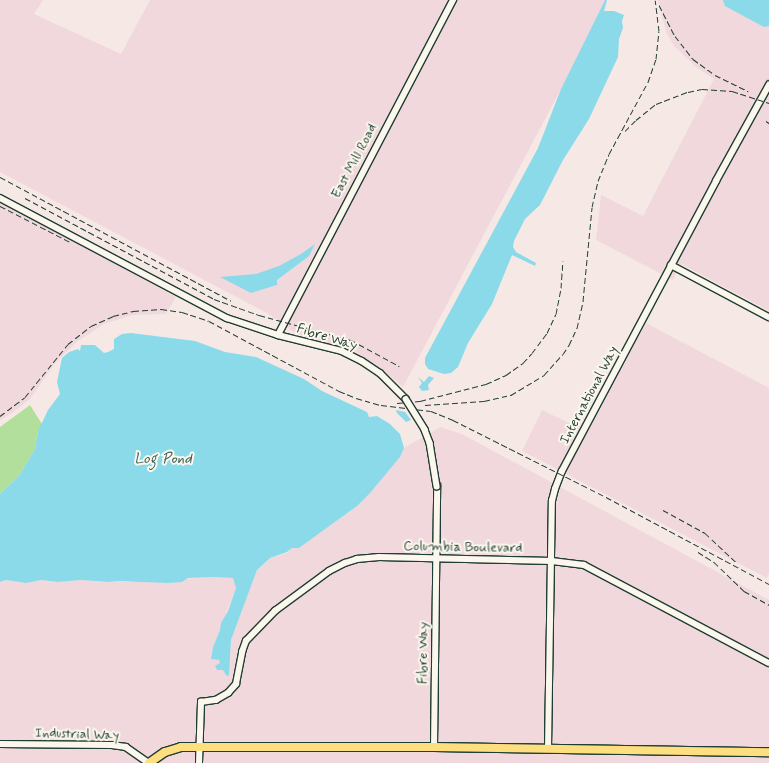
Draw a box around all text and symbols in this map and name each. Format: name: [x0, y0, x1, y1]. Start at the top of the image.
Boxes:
street label: East Mill Road: [327, 121, 381, 201]
street label: Fibre Way: [295, 320, 359, 354]
street label: International Way: [556, 342, 622, 448]
water label: Log Pond: [135, 451, 191, 469]
street label: Columbia Boulevard: [404, 538, 522, 556]
street label: Fibre Way: [414, 622, 432, 684]
street label: Industrial Way: [34, 724, 120, 744]

